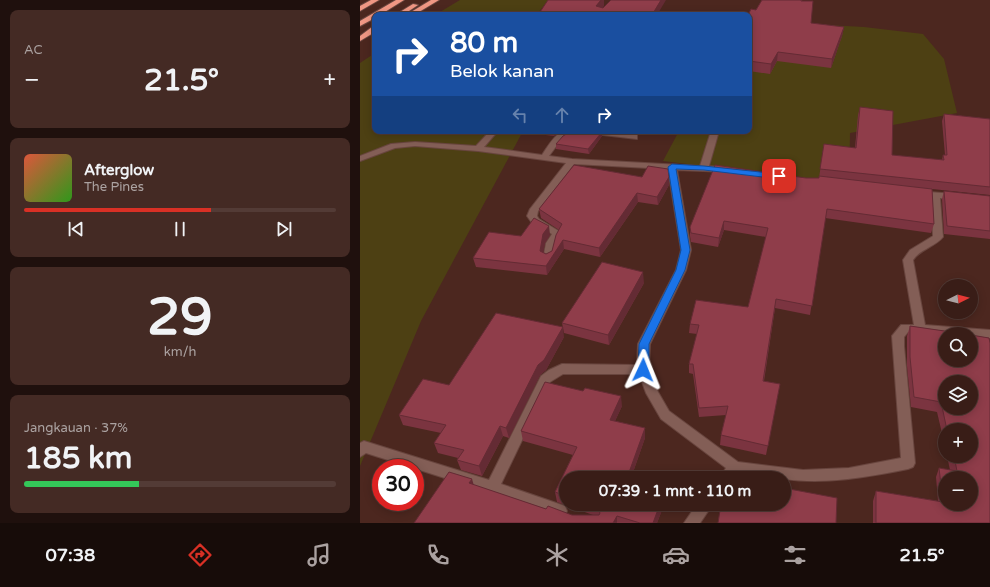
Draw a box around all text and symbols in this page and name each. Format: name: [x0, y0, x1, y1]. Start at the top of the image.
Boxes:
text: 80 m: [450, 26, 518, 60]
icon: right: [384, 28, 436, 80]
text: AC: [24, 42, 43, 58]
text: Belok kanan: [450, 60, 554, 82]
text: 21.5°: [144, 62, 219, 99]
text: −: [24, 67, 40, 93]
text: +: [324, 67, 336, 93]
icon: left: [509, 104, 531, 126]
icon: ahead: [551, 104, 573, 126]
icon: right: [593, 104, 615, 126]
pin: [762, 159, 796, 193]
text: Afterglow: [84, 161, 154, 179]
icon: arrive: [768, 165, 790, 187]
text: The Pines: [84, 179, 144, 195]
icon: previous: [65, 218, 87, 240]
icon: pause: [169, 218, 191, 240]
icon: next: [273, 218, 295, 240]
north arrow: [938, 279, 978, 319]
map controls: [938, 279, 978, 511]
text: 29: [147, 286, 213, 349]
button: search: [938, 327, 978, 367]
text: km/h: [164, 344, 196, 360]
position arrow: [622, 349, 664, 391]
button: layers: [938, 375, 978, 415]
text: Jangkauan · 37%: [24, 420, 128, 436]
button: +: [938, 423, 978, 463]
text: 185 km: [24, 440, 132, 477]
speed limit sign: 30: [372, 459, 424, 511]
button: −: [938, 471, 978, 511]
text: 07:39 · 1 mnt · 110 m: [599, 482, 751, 500]
icon: directions: [186, 541, 214, 569]
icon: music: [305, 541, 333, 569]
icon: phone: [424, 541, 452, 569]
icon: climate: [543, 541, 571, 569]
icon: car: [662, 541, 690, 569]
icon: filters: [781, 541, 809, 569]
text: 07:38: [45, 544, 95, 566]
text: 21.5°: [899, 544, 945, 566]

